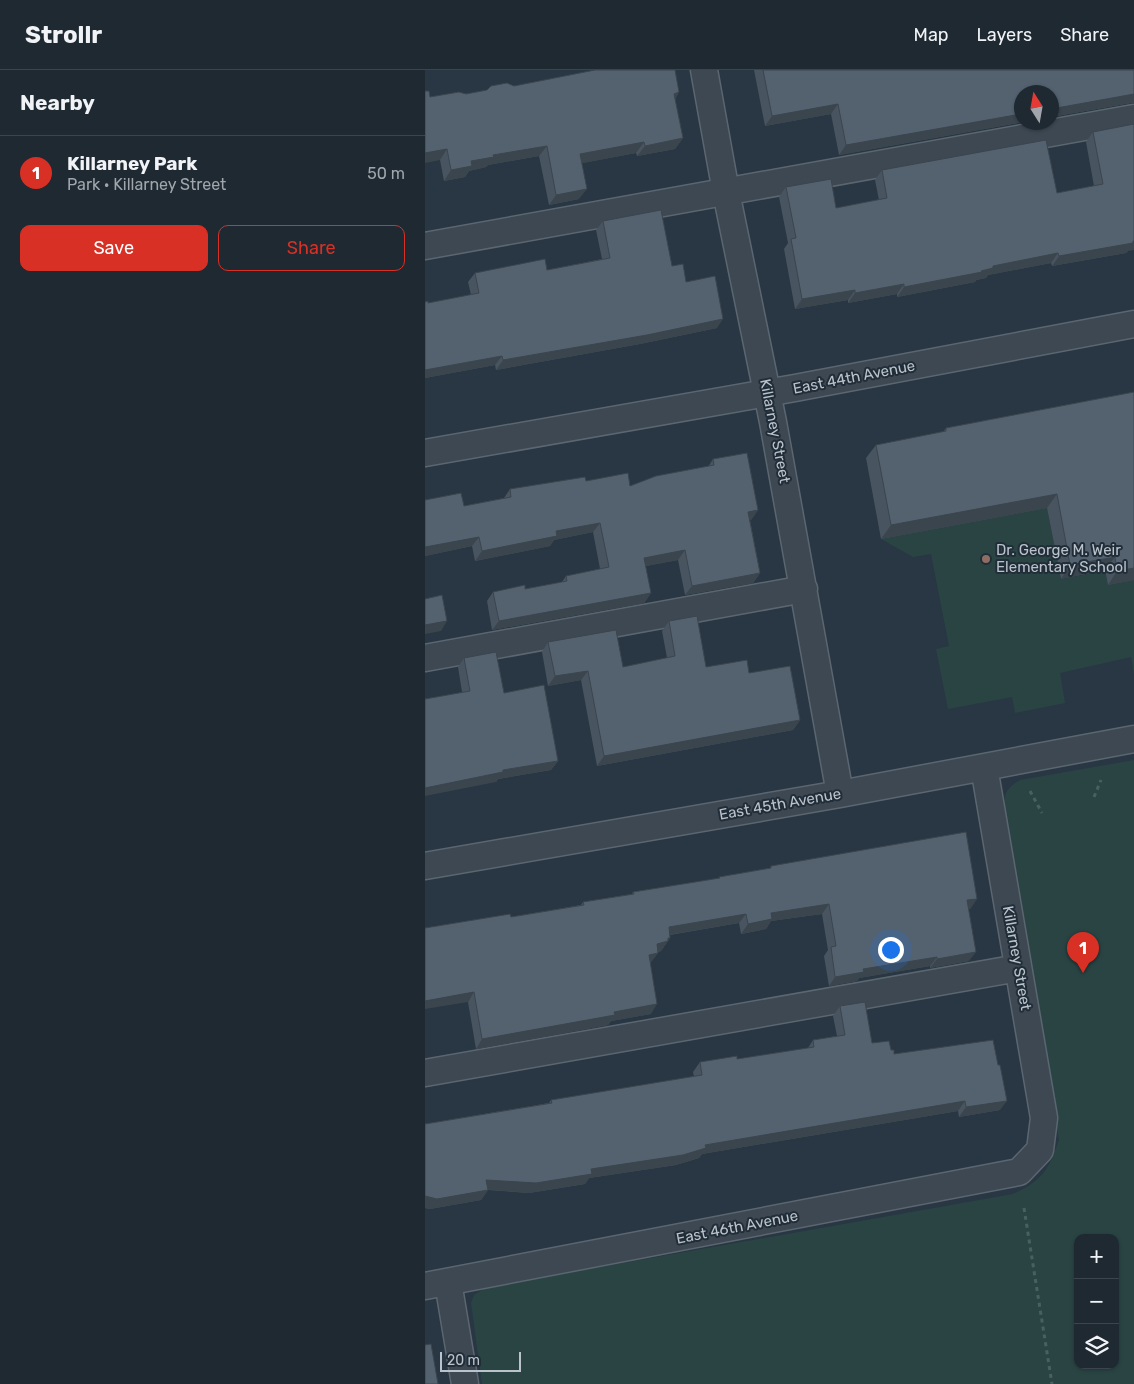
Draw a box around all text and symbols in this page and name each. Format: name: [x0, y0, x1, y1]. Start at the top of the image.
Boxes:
text: Strollr: [25, 21, 102, 49]
text: Map: [914, 24, 949, 46]
text: Layers: [977, 24, 1032, 46]
text: Share: [1060, 24, 1109, 46]
north arrow: [1014, 85, 1059, 130]
text: Nearby: [20, 90, 95, 115]
text: Killarney Park: [67, 152, 197, 175]
text: 1: [32, 164, 40, 183]
text: 50 m: [367, 164, 405, 183]
text: Park · Killarney Street: [67, 175, 226, 194]
button: Save: [20, 225, 208, 271]
button: Share: [218, 225, 405, 271]
street label: East 44th Avenue: [791, 356, 917, 398]
street label: Killarney Street: [756, 377, 794, 485]
place label: Dr. George M. Weir Elementary School: [996, 541, 1127, 576]
marker: Dr. George M. Weir Elementary School: [980, 553, 992, 565]
street label: East 45th Avenue: [718, 784, 842, 824]
street label: Killarney Street: [999, 904, 1035, 1012]
pin: 1: [1067, 932, 1099, 973]
your location: [878, 937, 904, 963]
street label: East 46th Avenue: [675, 1206, 799, 1248]
map controls: [1074, 1234, 1119, 1369]
button: +: [1074, 1234, 1119, 1279]
button: −: [1074, 1279, 1119, 1324]
button: layers: [1074, 1324, 1119, 1369]
scale bar: [440, 1349, 521, 1372]
text: 20 m: [447, 1352, 480, 1369]

